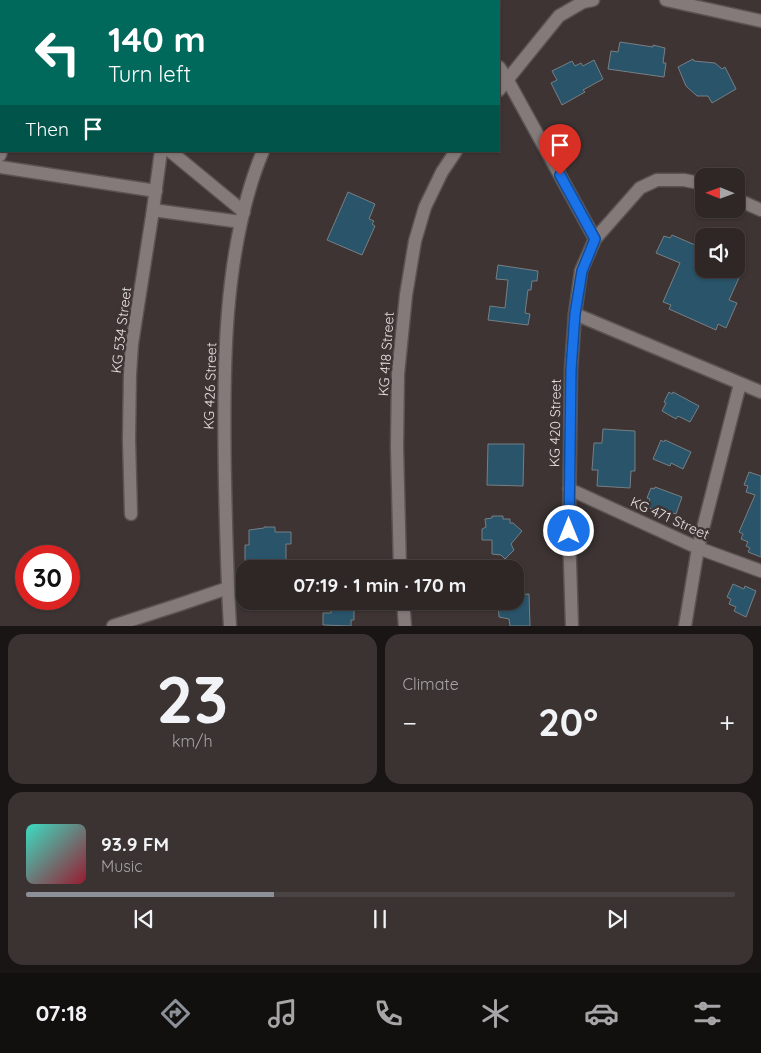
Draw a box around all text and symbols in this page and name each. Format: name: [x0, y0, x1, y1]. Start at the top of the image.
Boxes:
text: 140 m: [108, 17, 206, 61]
icon: left: [25, 20, 90, 85]
text: Turn left: [108, 60, 191, 88]
icon: arrive: [79, 115, 107, 143]
text: Then: [25, 117, 69, 141]
pin: [539, 124, 581, 175]
icon: arrive: [546, 131, 574, 159]
north arrow: [695, 168, 745, 218]
map controls: [695, 168, 745, 278]
button: sound: [695, 228, 745, 278]
street label: KG 534 Street: [107, 285, 135, 374]
street label: KG 418 Street: [374, 311, 398, 397]
street label: KG 426 Street: [199, 342, 221, 430]
street label: KG 420 Street: [545, 379, 565, 467]
street label: KG 471 Street: [628, 493, 713, 544]
position arrow: [542, 504, 594, 556]
speed limit sign: 30: [15, 545, 80, 610]
text: 07:19 · 1 min · 170 m: [294, 573, 466, 597]
text: 23: [156, 658, 228, 739]
text: Climate: [403, 674, 459, 694]
text: 20°: [538, 698, 598, 746]
text: −: [403, 705, 417, 740]
text: +: [719, 705, 735, 740]
text: km/h: [172, 731, 213, 751]
text: 93.9 FM: [101, 832, 169, 856]
text: Music: [101, 856, 143, 876]
icon: previous: [130, 905, 158, 933]
icon: pause: [366, 905, 394, 933]
icon: next: [603, 905, 631, 933]
icon: directions: [158, 996, 193, 1031]
icon: music: [265, 996, 300, 1031]
icon: phone: [371, 996, 406, 1031]
icon: climate: [478, 996, 513, 1031]
icon: car: [584, 996, 619, 1031]
icon: filters: [690, 996, 725, 1031]
text: 07:18: [36, 999, 87, 1027]

